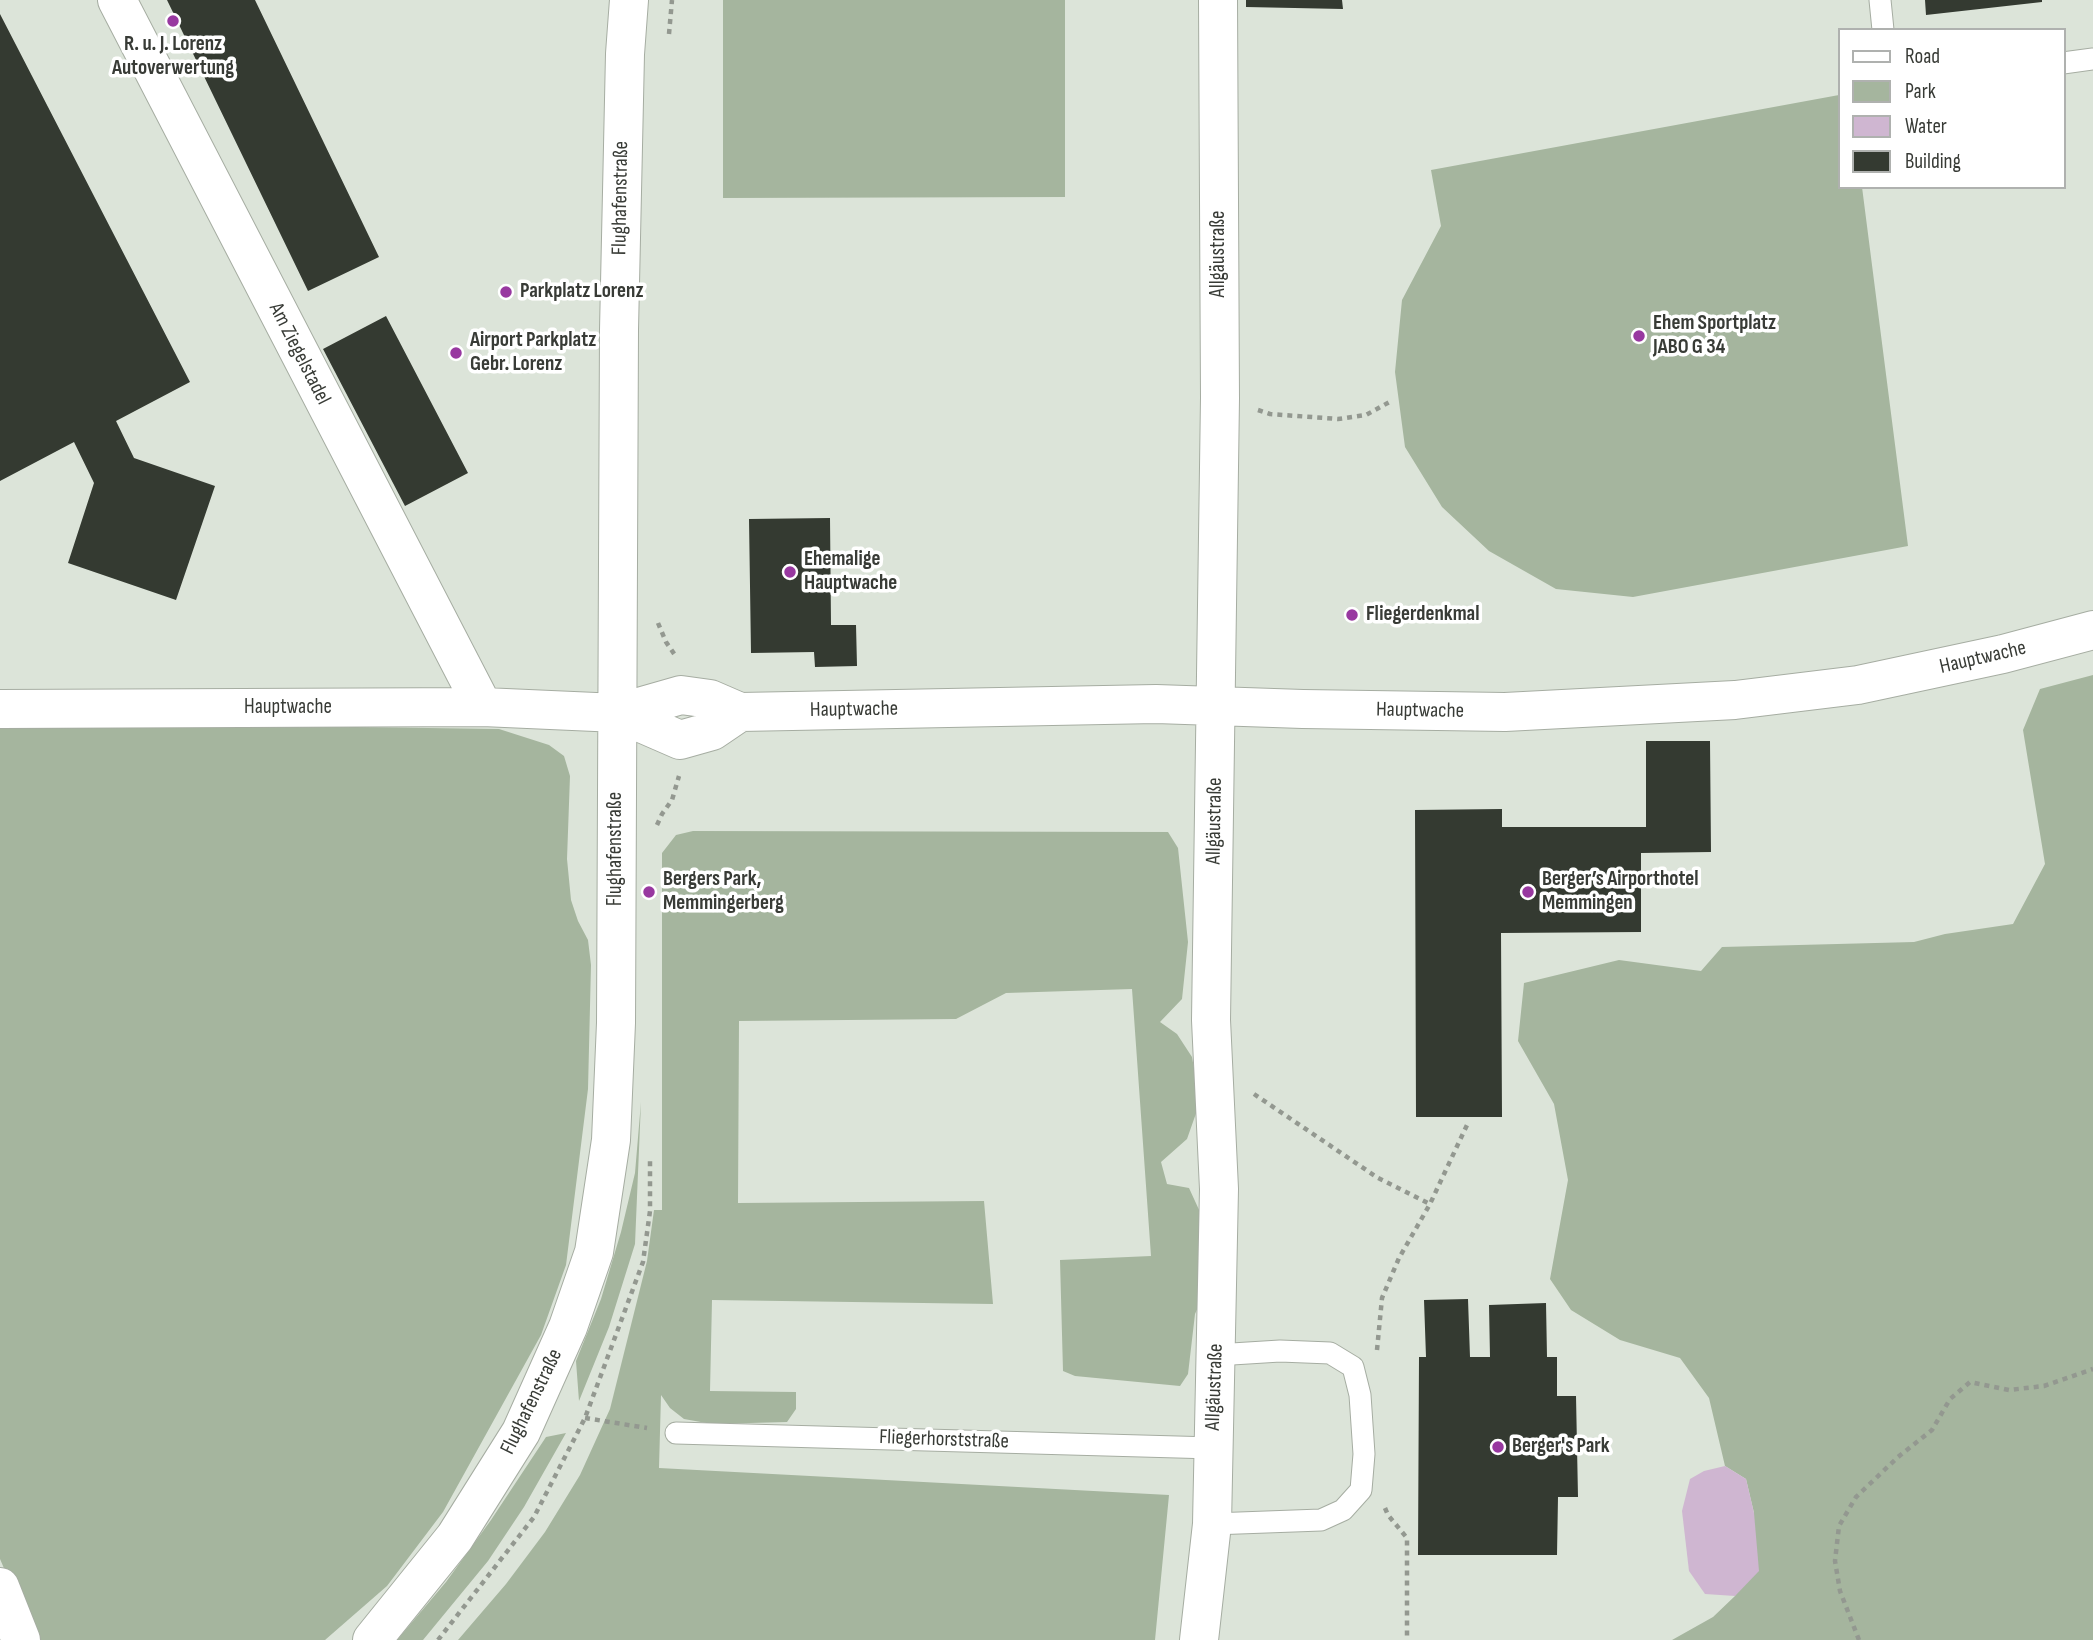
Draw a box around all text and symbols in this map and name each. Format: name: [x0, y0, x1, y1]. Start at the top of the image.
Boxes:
marker: R. u. J. Lorenz Autoverwertung: [165, 13, 181, 29]
legend: [1838, 28, 2065, 189]
place label: R. u. J. Lorenz Autoverwertung: [112, 32, 234, 82]
text: Road: [1905, 44, 1940, 69]
text: Park: [1905, 79, 1936, 104]
text: Water: [1905, 114, 1947, 139]
street label: Flughafenstraße: [607, 141, 635, 255]
text: Building: [1905, 149, 1961, 174]
street label: Allgäustraße: [1206, 210, 1232, 298]
place label: Parkplatz Lorenz: [520, 279, 643, 305]
marker: Parkplatz Lorenz: [498, 284, 514, 300]
street label: Am Ziegelstadel: [263, 299, 335, 409]
place label: Ehem Sportplatz JABO G 34: [1653, 311, 1776, 361]
place label: Airport Parkplatz Gebr. Lorenz: [470, 328, 596, 378]
marker: Ehem Sportplatz JABO G 34: [1631, 328, 1647, 344]
marker: Airport Parkplatz Gebr. Lorenz: [448, 345, 464, 361]
place label: Ehemalige Hauptwache: [804, 547, 897, 597]
marker: Ehemalige Hauptwache: [782, 564, 798, 580]
place label: Fliegerdenkmal: [1366, 602, 1479, 628]
marker: Fliegerdenkmal: [1344, 607, 1360, 623]
street label: Hauptwache: [1937, 636, 2029, 680]
street label: Hauptwache: [244, 695, 332, 721]
street label: Hauptwache: [810, 697, 898, 723]
street label: Hauptwache: [1376, 698, 1464, 724]
street label: Allgäustraße: [1202, 777, 1228, 865]
street label: Flughafenstraße: [603, 792, 629, 906]
place label: Bergers Park, Memmingerberg: [663, 867, 784, 917]
place label: Berger’s Airporthotel Memmingen: [1542, 867, 1698, 917]
marker: Bergers Park, Memmingerberg: [641, 884, 657, 900]
marker: Berger’s Airporthotel Memmingen: [1520, 884, 1536, 900]
street label: Allgäustraße: [1201, 1343, 1229, 1431]
street label: Flughafenstraße: [496, 1345, 568, 1459]
street label: Fliegerhorststraße: [879, 1425, 1009, 1455]
place label: Berger's Park: [1512, 1434, 1610, 1460]
marker: Berger's Park: [1490, 1439, 1506, 1455]

